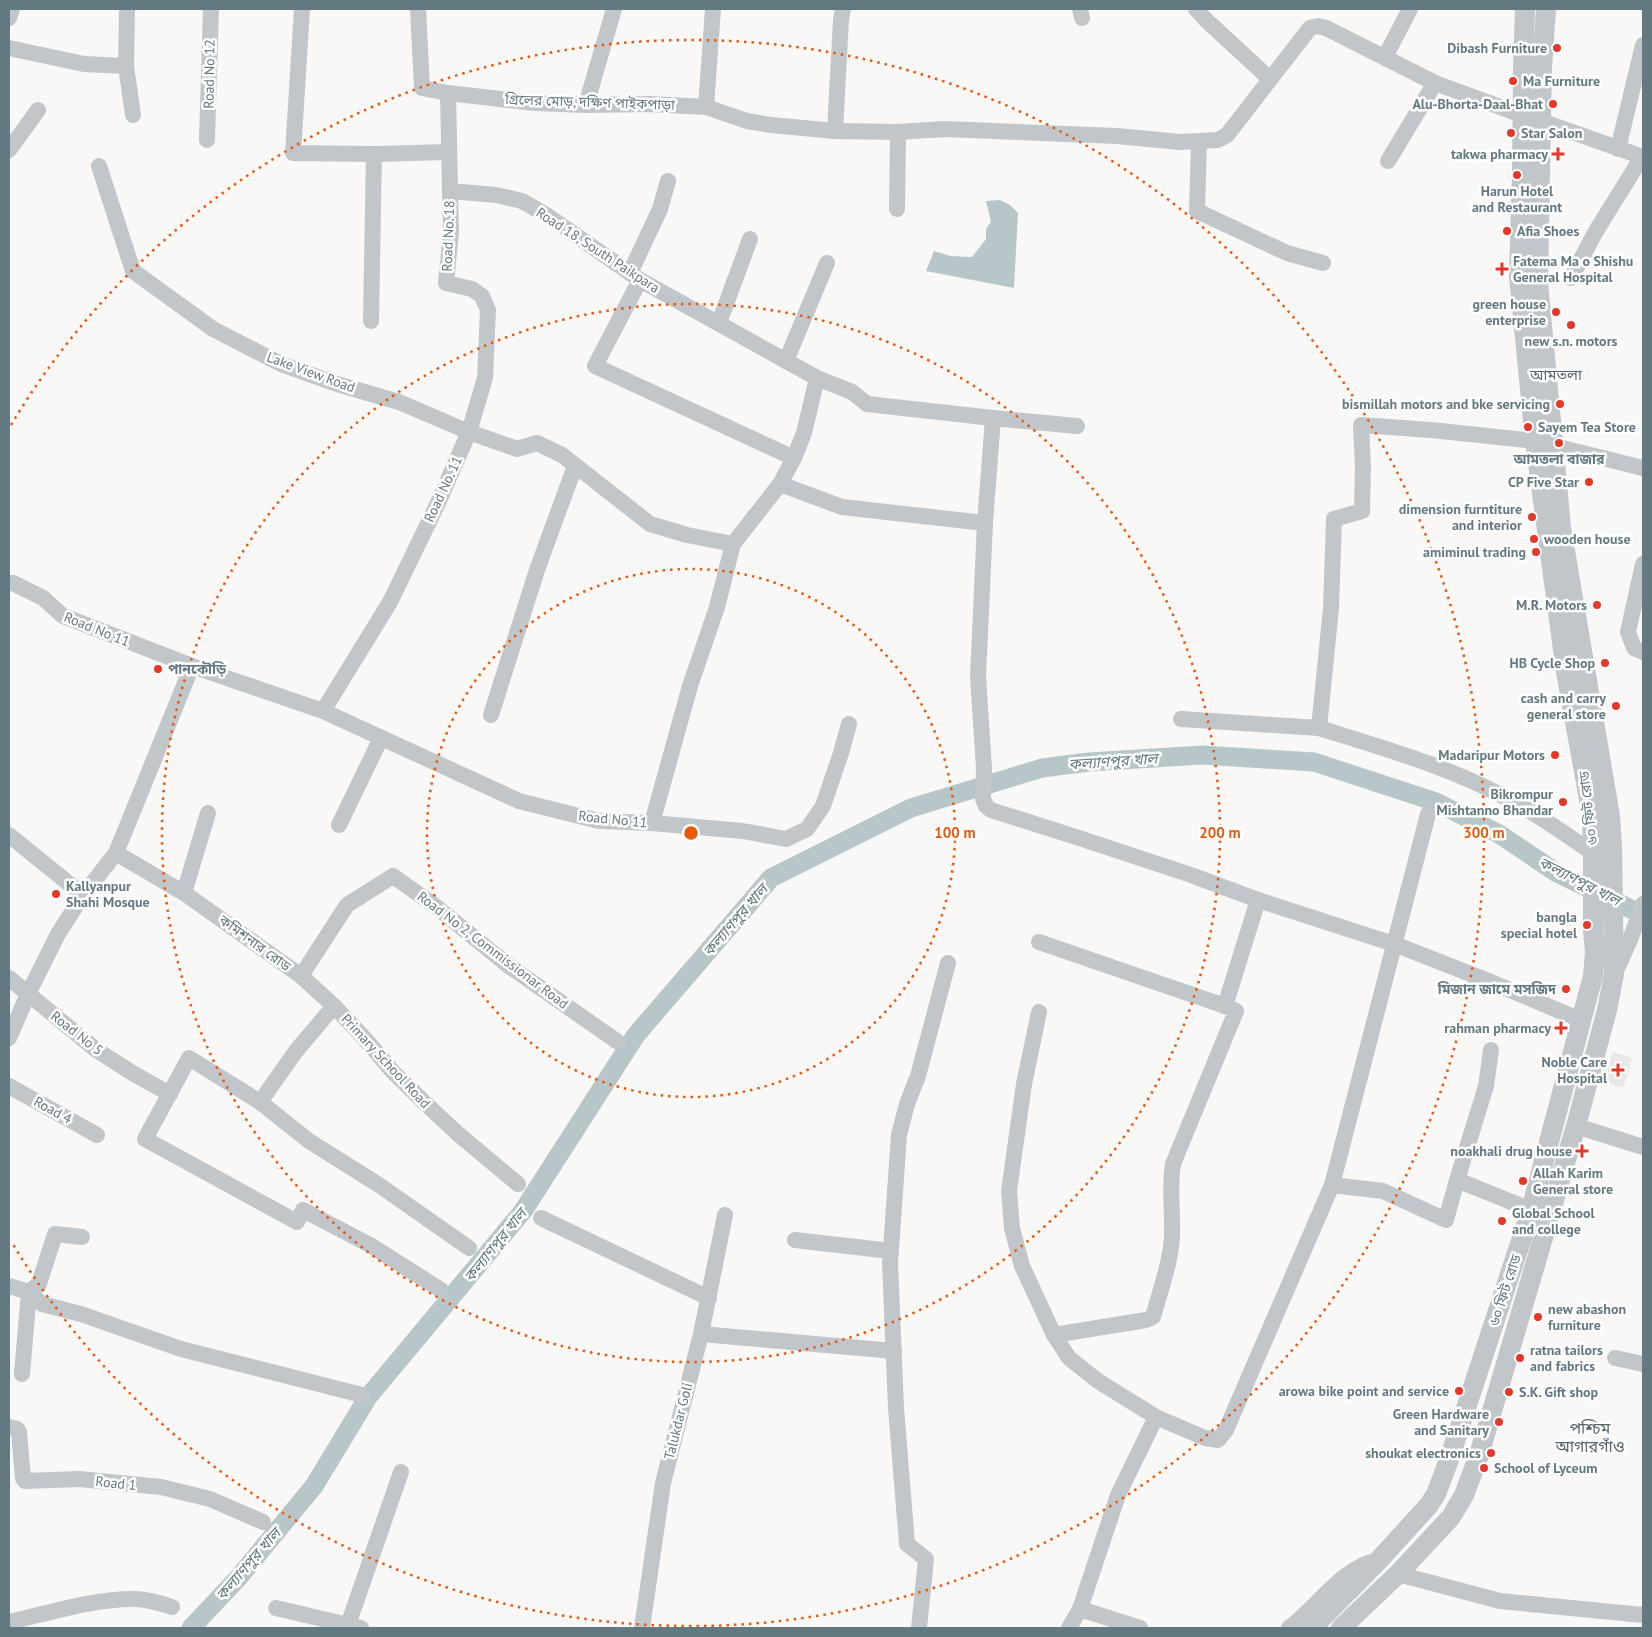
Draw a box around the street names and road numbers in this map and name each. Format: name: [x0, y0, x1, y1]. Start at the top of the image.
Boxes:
street label: Road No 12: [199, 39, 219, 109]
street label: গ্রিলের মোড়, দক্ষিণ পাইকপাড়া: [504, 90, 675, 114]
street label: Road No. 18: [438, 200, 458, 272]
street label: Road 18, South Paikpara: [533, 203, 663, 297]
street label: Lake View Road: [264, 348, 358, 396]
street label: Road No. 11: [420, 453, 466, 525]
street label: Road No 11: [61, 608, 133, 650]
street label: ৬০ ফিট রোড: [1574, 769, 1601, 846]
street label: Road No 11: [578, 806, 648, 832]
street label: Road No 2, Commissionar Road: [414, 887, 572, 1013]
street label: কমিশনার রোড: [215, 910, 295, 976]
street label: Road No 5: [47, 1007, 107, 1059]
street label: Primary School Road: [338, 1010, 434, 1112]
street label: Road 4: [31, 1092, 76, 1128]
street label: ৬০ ফিট রোড: [1485, 1251, 1525, 1328]
street label: Talukdar Goli: [660, 1381, 696, 1461]
street label: Road 1: [95, 1472, 137, 1494]

